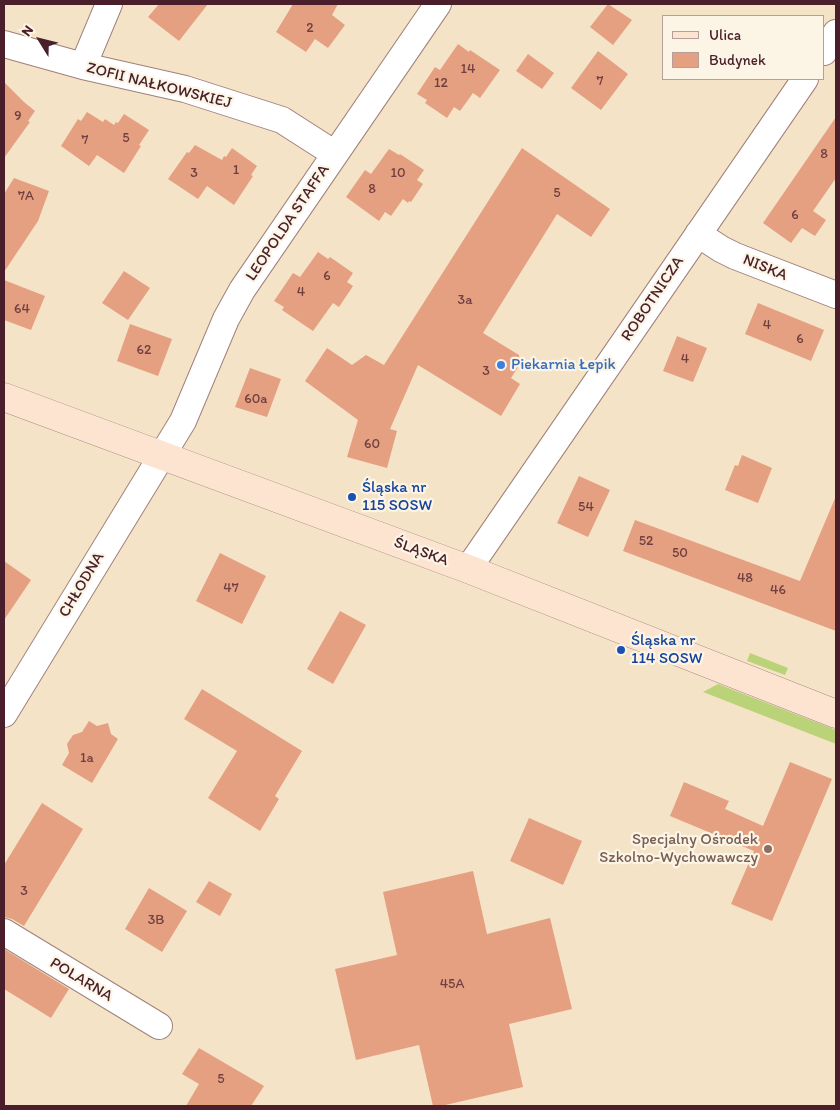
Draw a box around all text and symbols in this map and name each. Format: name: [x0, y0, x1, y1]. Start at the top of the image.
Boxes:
north arrow: [15, 15, 65, 65]
legend: [662, 15, 825, 80]
house number: 2: [306, 20, 314, 36]
text: N: [18, 22, 37, 40]
text: Ulica: [709, 26, 741, 44]
text: Budynek: [709, 51, 766, 69]
street label: ZOFII NAŁKOWSKIEJ: [84, 59, 234, 113]
house number: 14: [461, 61, 475, 77]
house number: 7: [597, 73, 603, 89]
house number: 12: [434, 75, 448, 91]
house number: 9: [14, 108, 22, 124]
house number: 5: [122, 130, 130, 146]
house number: 7: [82, 132, 88, 148]
house number: 8: [820, 146, 828, 162]
street label: LEOPOLDA STAFFA: [242, 161, 334, 285]
house number: 1: [233, 162, 239, 178]
house number: 3: [190, 165, 198, 181]
house number: 10: [390, 165, 406, 181]
house number: 8: [368, 181, 376, 197]
house number: 5: [553, 185, 561, 201]
house number: 7A: [18, 188, 34, 204]
house number: 6: [791, 207, 799, 223]
street label: NISKA: [740, 250, 790, 286]
street label: ROBOTNICZA: [618, 253, 688, 345]
house number: 6: [323, 268, 331, 284]
house number: 4: [297, 284, 305, 300]
house number: 3a: [458, 292, 472, 308]
house number: 64: [14, 301, 30, 317]
house number: 4: [763, 317, 771, 333]
house number: 6: [796, 331, 804, 347]
house number: 62: [137, 342, 151, 358]
house number: 4: [681, 351, 689, 367]
place label: Piekarnia Łepik: [511, 355, 616, 375]
marker: Piekarnia Łepik: [495, 359, 507, 371]
house number: 3: [482, 363, 490, 379]
house number: 60a: [244, 391, 268, 407]
house number: 60: [364, 436, 380, 452]
place label: Śląska nr 115 SOSW: [362, 478, 432, 516]
marker: Śląska nr 115 SOSW: [346, 491, 358, 503]
house number: 54: [578, 499, 594, 515]
street label: ŚLĄSKA: [391, 533, 451, 571]
house number: 52: [639, 533, 653, 549]
house number: 50: [672, 545, 688, 561]
street label: CHŁODNA: [55, 549, 109, 621]
house number: 48: [737, 570, 753, 586]
house number: 47: [223, 580, 239, 596]
house number: 46: [770, 582, 786, 598]
place label: Śląska nr 114 SOSW: [631, 631, 702, 669]
marker: Śląska nr 114 SOSW: [615, 644, 627, 656]
house number: 1a: [80, 750, 94, 766]
place label: Specjalny Ośrodek Szkolno-Wychowawczy: [599, 830, 758, 868]
marker: Specjalny Ośrodek Szkolno-Wychowawczy: [762, 843, 774, 855]
house number: 3: [20, 883, 28, 899]
house number: 3B: [148, 912, 164, 928]
street label: POLARNA: [46, 954, 116, 1006]
house number: 45A: [440, 976, 464, 992]
house number: 5: [217, 1071, 225, 1087]

